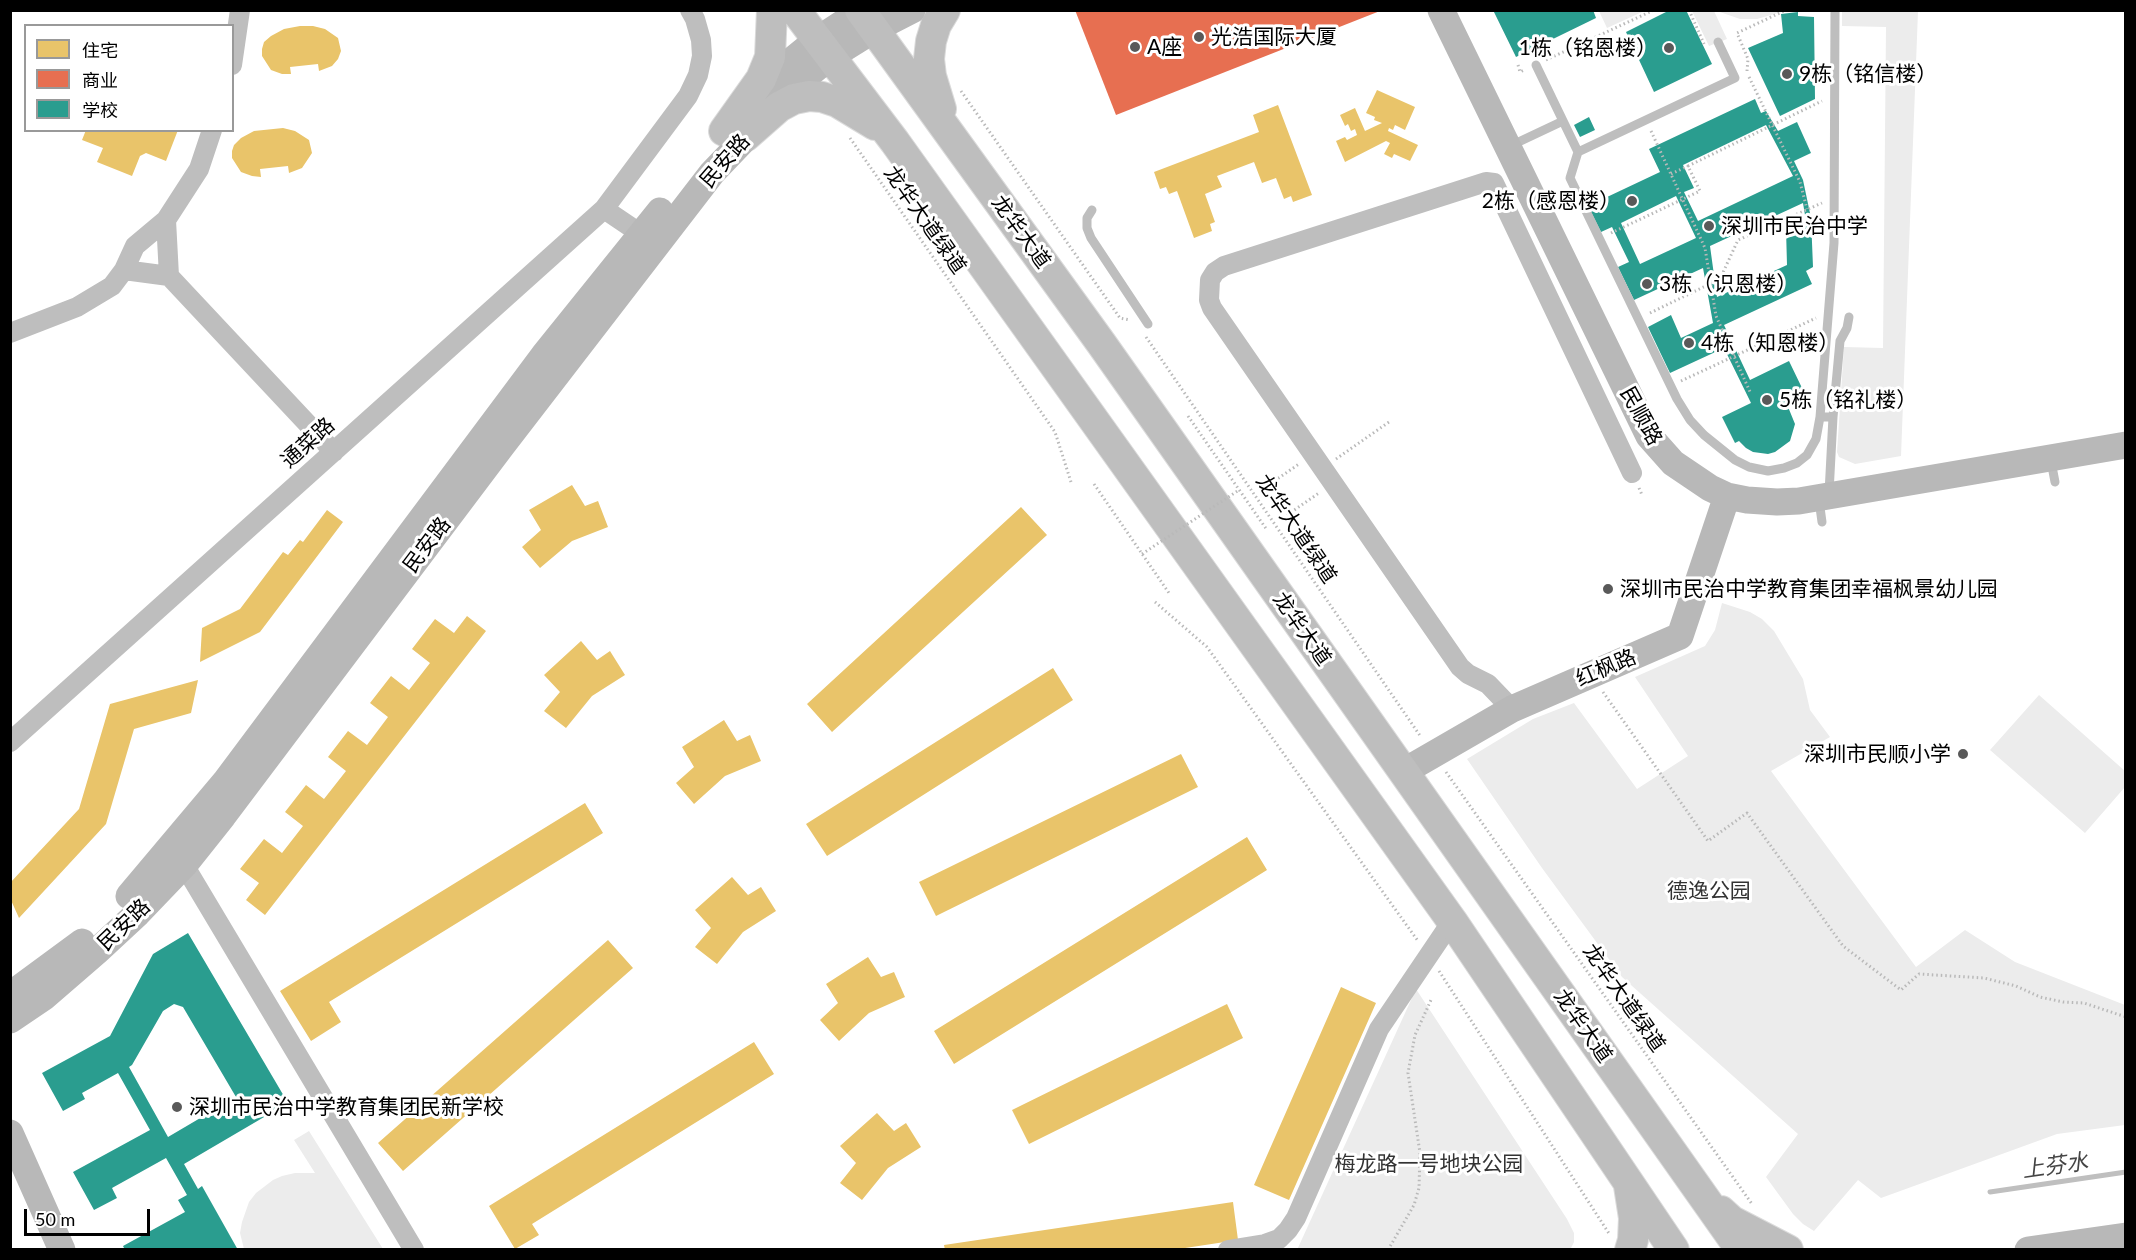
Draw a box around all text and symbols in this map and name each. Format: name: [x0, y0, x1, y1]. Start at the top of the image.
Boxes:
legend: [24, 24, 234, 132]
place label: 光浩国际大厦: [1211, 24, 1337, 50]
marker: 光浩国际大厦: [1192, 30, 1206, 44]
place label: A座: [1147, 34, 1182, 60]
place label: 1栋（铭恩楼）: [1519, 35, 1657, 61]
text: 住宅: [82, 39, 118, 61]
marker: A座: [1128, 40, 1142, 54]
marker: 1栋（铭恩楼）: [1662, 41, 1676, 55]
place label: 9栋（铭信楼）: [1799, 61, 1937, 87]
marker: 9栋（铭信楼）: [1780, 67, 1794, 81]
text: 商业: [82, 69, 118, 91]
text: 学校: [82, 99, 118, 121]
street label: 民安路: [695, 129, 755, 193]
street label: 龙华大道绿道: [879, 161, 971, 279]
place label: 2栋（感恩楼）: [1482, 188, 1620, 214]
street label: 龙华大道: [986, 191, 1056, 273]
marker: 2栋（感恩楼）: [1625, 194, 1639, 208]
place label: 深圳市民治中学: [1721, 213, 1868, 239]
marker: 深圳市民治中学: [1702, 219, 1716, 233]
place label: 3栋（识恩楼）: [1659, 271, 1797, 297]
marker: 3栋（识恩楼）: [1640, 277, 1654, 291]
place label: 4栋（知恩楼）: [1701, 330, 1839, 356]
marker: 4栋（知恩楼）: [1682, 336, 1696, 350]
street label: 民顺路: [1615, 382, 1667, 450]
place label: 5栋（铭礼楼）: [1779, 387, 1917, 413]
marker: 5栋（铭礼楼）: [1760, 393, 1774, 407]
street label: 通菜路: [276, 413, 340, 473]
street label: 龙华大道绿道: [1250, 470, 1342, 588]
street label: 民安路: [398, 512, 456, 578]
place label: 深圳市民治中学教育集团幸福枫景幼儿园: [1620, 576, 1998, 602]
marker: 深圳市民治中学教育集团幸福枫景幼儿园: [1601, 582, 1615, 596]
street label: 龙华大道: [1268, 587, 1336, 671]
street label: 红枫路: [1572, 644, 1640, 692]
place label: 深圳市民顺小学: [1804, 741, 1951, 767]
marker: 深圳市民顺小学: [1956, 747, 1970, 761]
park label: 德逸公园: [1667, 878, 1751, 904]
street label: 民安路: [93, 894, 155, 956]
street label: 龙华大道绿道: [1578, 939, 1670, 1057]
street label: 龙华大道: [1549, 984, 1617, 1068]
place label: 深圳市民治中学教育集团民新学校: [189, 1094, 504, 1120]
marker: 深圳市民治中学教育集团民新学校: [170, 1100, 184, 1114]
water label: 上芬水: [2020, 1148, 2090, 1184]
park label: 梅龙路一号地块公园: [1335, 1151, 1523, 1177]
scale bar: [27, 1197, 153, 1235]
text: 50 m: [35, 1208, 75, 1230]

